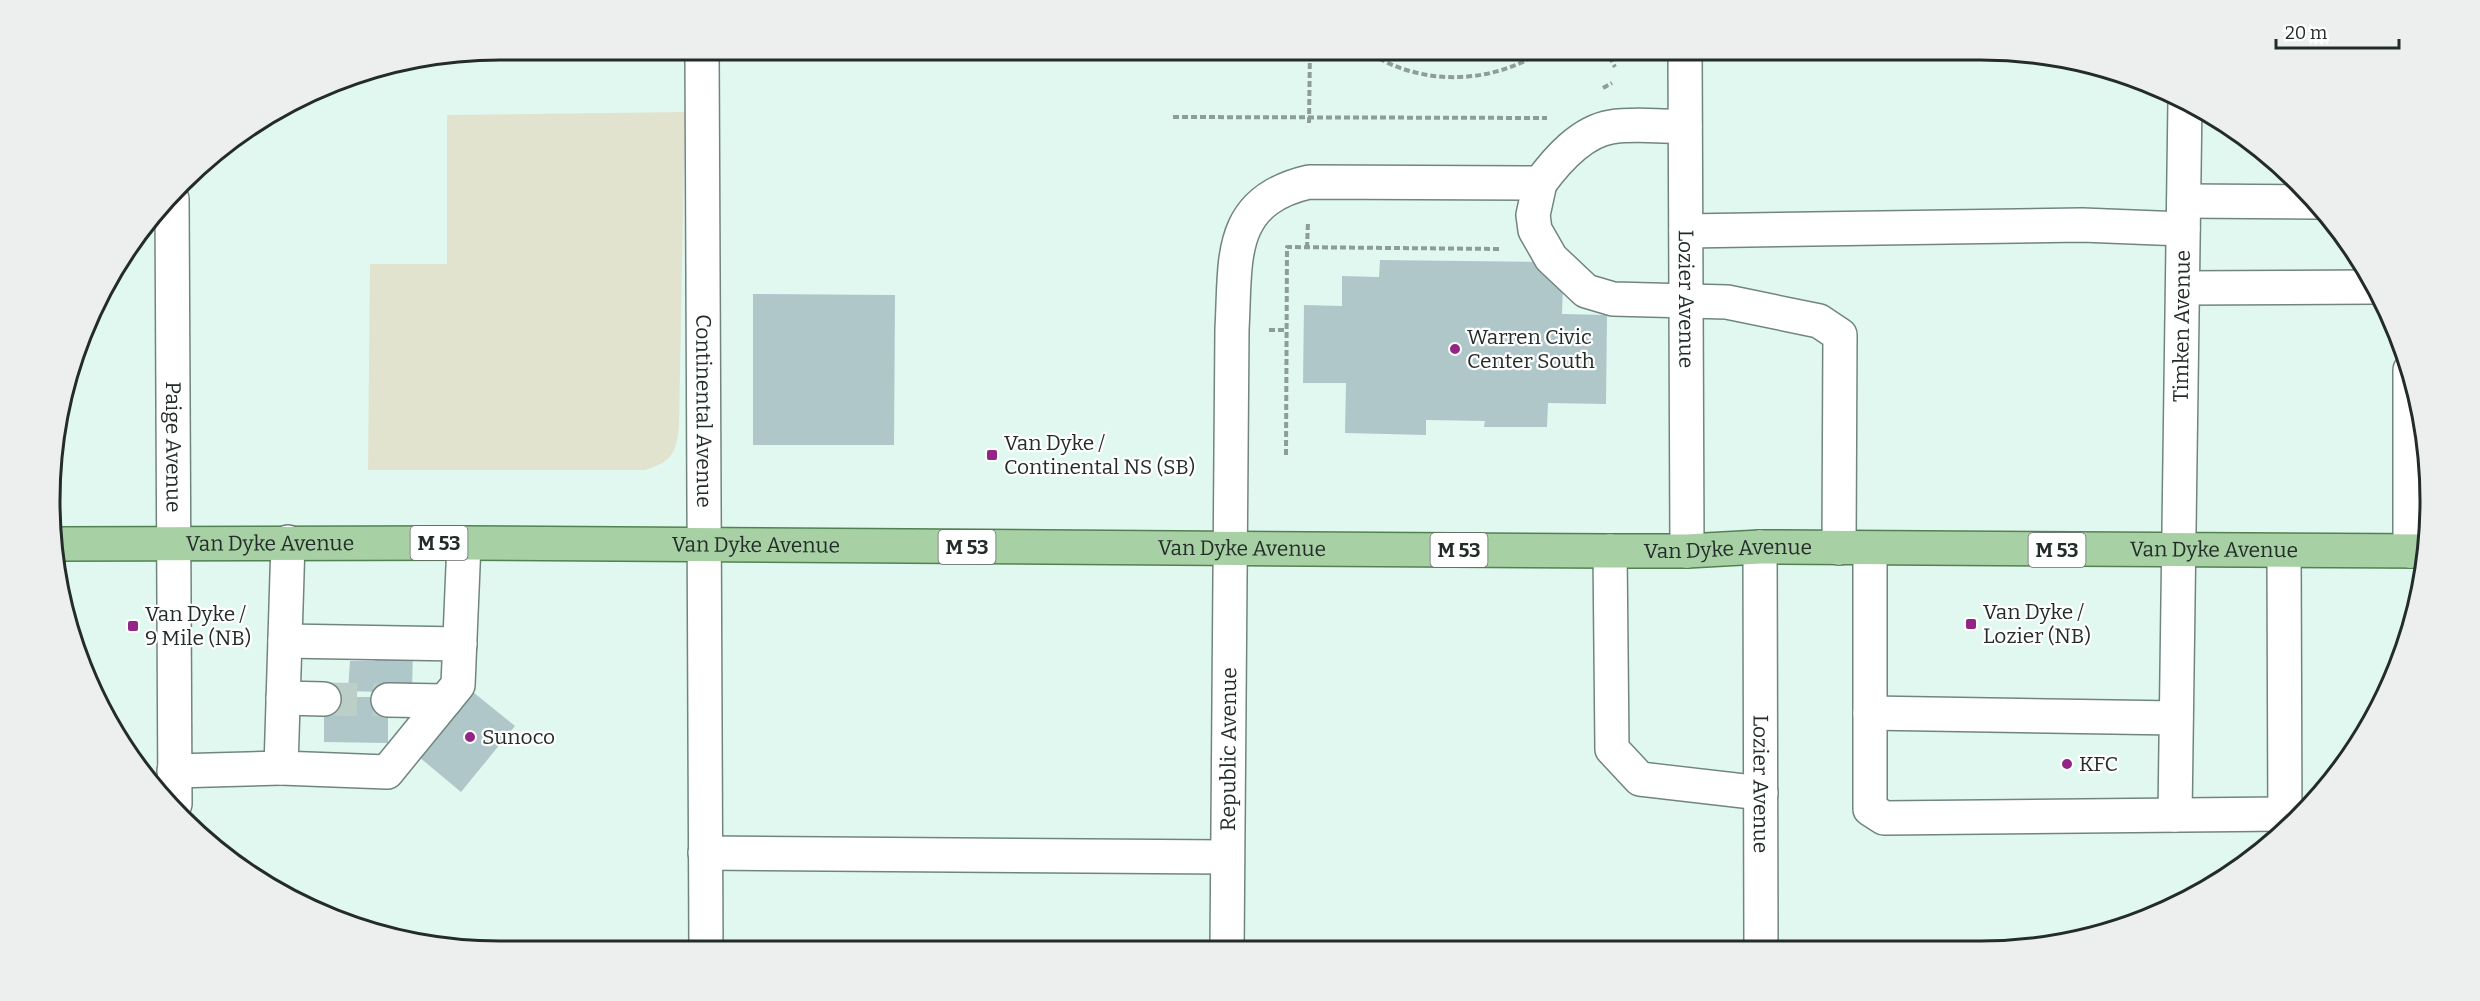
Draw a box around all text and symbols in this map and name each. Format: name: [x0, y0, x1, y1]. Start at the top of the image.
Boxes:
scale bar: [2276, 12, 2399, 50]
text: 20 m: [2285, 22, 2327, 44]
street label: Lozier Avenue: [1673, 230, 1699, 368]
street label: Timken Avenue: [2168, 250, 2196, 402]
street label: Continental Avenue: [690, 314, 717, 508]
place label: Warren Civic Center South: [1467, 324, 1595, 374]
marker: Warren Civic Center South: [1448, 342, 1462, 356]
street label: Paige Avenue: [160, 382, 187, 512]
place label: Van Dyke / Continental NS (SB): [1004, 430, 1195, 480]
marker: Van Dyke / Continental NS (SB): [985, 448, 999, 462]
road number: M 53: [410, 526, 468, 560]
street label: Van Dyke Avenue: [186, 530, 354, 557]
road number: M 53: [938, 530, 996, 564]
street label: Van Dyke Avenue: [672, 531, 840, 559]
road number: M 53: [1430, 533, 1488, 567]
road number: M 53: [2028, 533, 2086, 567]
street label: Van Dyke Avenue: [1644, 534, 1812, 564]
street label: Van Dyke Avenue: [1158, 535, 1326, 562]
street label: Van Dyke Avenue: [2130, 536, 2298, 563]
place label: Van Dyke / Lozier (NB): [1983, 599, 2091, 649]
place label: Van Dyke / 9 Mile (NB): [145, 601, 251, 651]
marker: Van Dyke / Lozier (NB): [1964, 617, 1978, 631]
marker: Van Dyke / 9 Mile (NB): [126, 619, 140, 633]
street label: Republic Avenue: [1215, 667, 1242, 831]
street label: Lozier Avenue: [1747, 715, 1774, 853]
place label: Sunoco: [482, 724, 555, 750]
marker: Sunoco: [463, 730, 477, 744]
place label: KFC: [2079, 751, 2118, 777]
marker: KFC: [2060, 757, 2074, 771]

